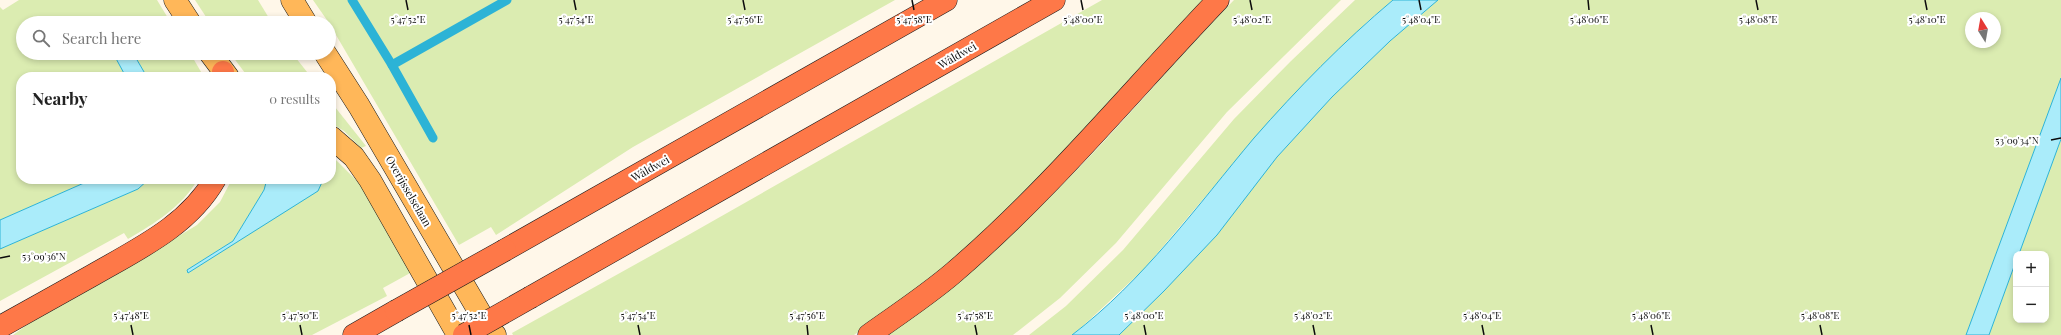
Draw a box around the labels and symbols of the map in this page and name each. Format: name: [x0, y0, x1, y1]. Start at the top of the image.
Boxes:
text: 5°47'52"E: [390, 12, 426, 26]
text: 5°47'54"E: [558, 12, 594, 26]
text: 5°47'56"E: [727, 12, 763, 26]
text: 5°47'58"E: [896, 12, 932, 26]
text: 5°48'00"E: [1063, 12, 1103, 26]
text: 5°48'02"E: [1233, 12, 1271, 26]
text: 5°48'04"E: [1402, 12, 1440, 26]
text: 5°48'06"E: [1570, 12, 1608, 26]
text: 5°48'08"E: [1739, 12, 1777, 26]
text: 5°48'10"E: [1908, 12, 1946, 26]
north arrow: [1965, 12, 2001, 48]
street label: Wâldwei: [934, 38, 979, 72]
text: 53°09'34"N: [1995, 133, 2039, 147]
street label: Wâldwei: [627, 151, 672, 185]
street label: Overijsselselaan: [383, 153, 436, 230]
text: 53°09'36"N: [22, 249, 66, 263]
text: 5°47'48"E: [113, 308, 149, 322]
text: 5°47'50"E: [282, 308, 318, 322]
text: 5°47'52"E: [451, 308, 487, 322]
text: 5°47'54"E: [620, 308, 656, 322]
text: 5°47'56"E: [789, 308, 825, 322]
text: 5°47'58"E: [957, 308, 993, 322]
text: 5°48'00"E: [1124, 308, 1164, 322]
text: 5°48'02"E: [1294, 308, 1332, 322]
text: 5°48'04"E: [1463, 308, 1501, 322]
text: 5°48'06"E: [1632, 308, 1670, 322]
text: 5°48'08"E: [1801, 308, 1839, 322]

